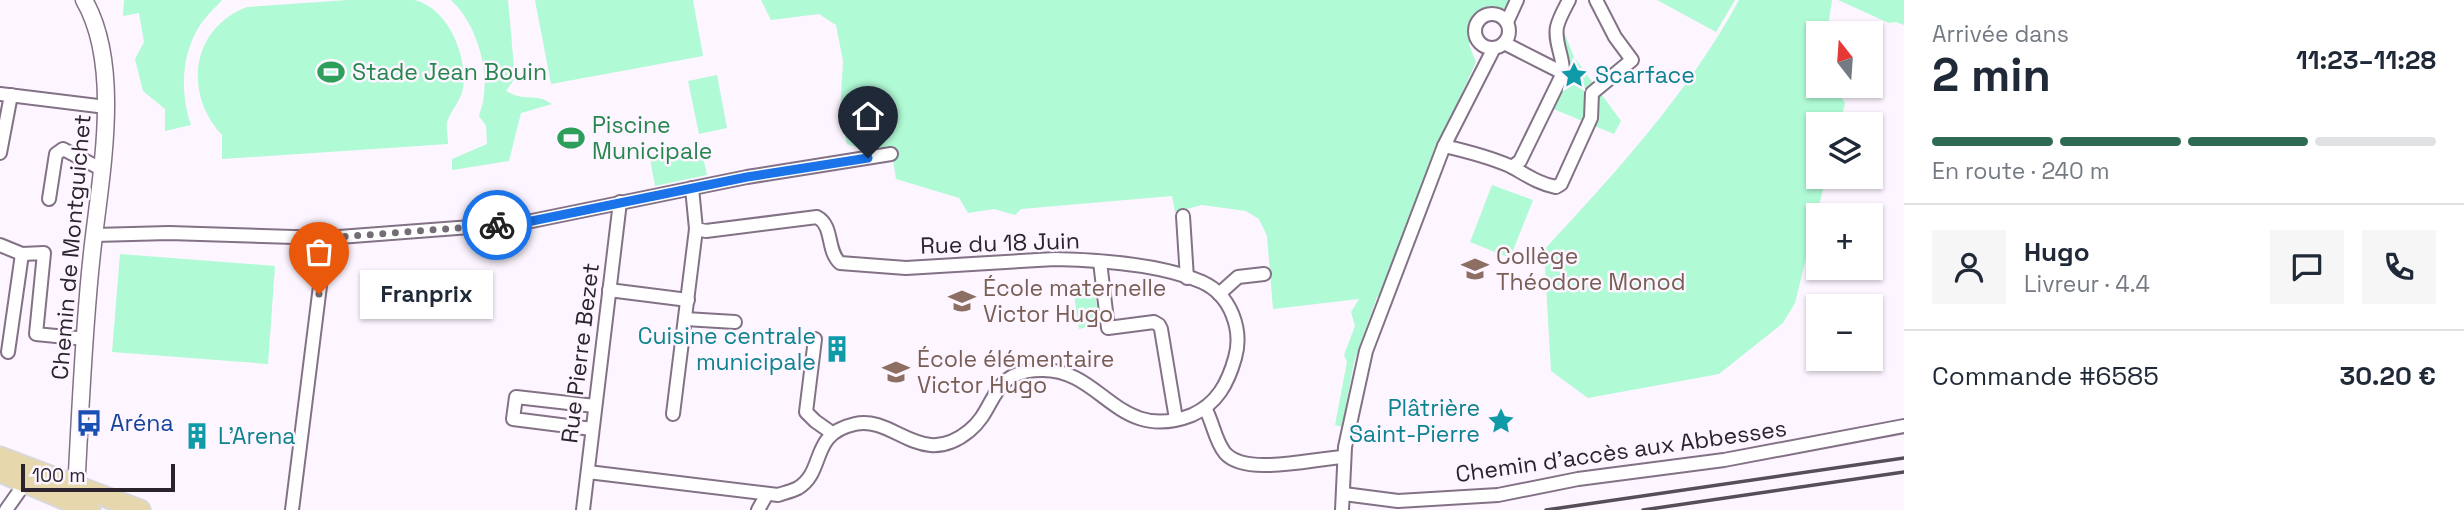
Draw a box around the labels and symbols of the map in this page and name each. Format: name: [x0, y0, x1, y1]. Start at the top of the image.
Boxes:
north arrow: [1806, 21, 1883, 98]
sports icon: Stade Jean Bouin: [316, 57, 346, 87]
place label: Stade Jean Bouin: [352, 57, 547, 87]
place icon: Scarface: [1559, 60, 1589, 90]
place label: Scarface: [1595, 60, 1695, 90]
pin: [838, 86, 898, 158]
place label: Piscine Municipale: [592, 110, 712, 166]
street label: Chemin de Montguichet: [44, 113, 98, 381]
sports icon: Piscine Municipale: [556, 123, 586, 153]
courier: [462, 190, 532, 260]
pin: [289, 222, 349, 294]
street label: Rue du 18 Juin: [920, 225, 1080, 261]
place label: Collège Théodore Monod: [1496, 241, 1686, 297]
school or university icon: Collège Théodore Monod: [1460, 254, 1490, 284]
street label: Rue Pierre Bezet: [554, 261, 606, 445]
callout: Franprix: [361, 270, 494, 318]
place label: École maternelle Victor Hugo: [983, 273, 1166, 329]
school or university icon: École maternelle Victor Hugo: [947, 286, 977, 316]
place label: Cuisine centrale municipale: [638, 321, 816, 377]
building icon: Cuisine centrale municipale: [822, 334, 852, 364]
place label: École élémentaire Victor Hugo: [917, 344, 1114, 400]
school or university icon: École élémentaire Victor Hugo: [881, 357, 911, 387]
place label: Plâtrière Saint-Pierre: [1349, 393, 1480, 449]
place icon: Plâtrière Saint-Pierre: [1486, 406, 1516, 436]
bus stop icon: Aréna: [74, 408, 104, 438]
place label: Aréna: [110, 408, 174, 438]
street label: Chemin d'accès aux Abbesses: [1454, 413, 1788, 489]
building icon: L'Arena: [182, 421, 212, 451]
place label: L'Arena: [218, 421, 296, 451]
scale bar: [21, 461, 175, 493]

